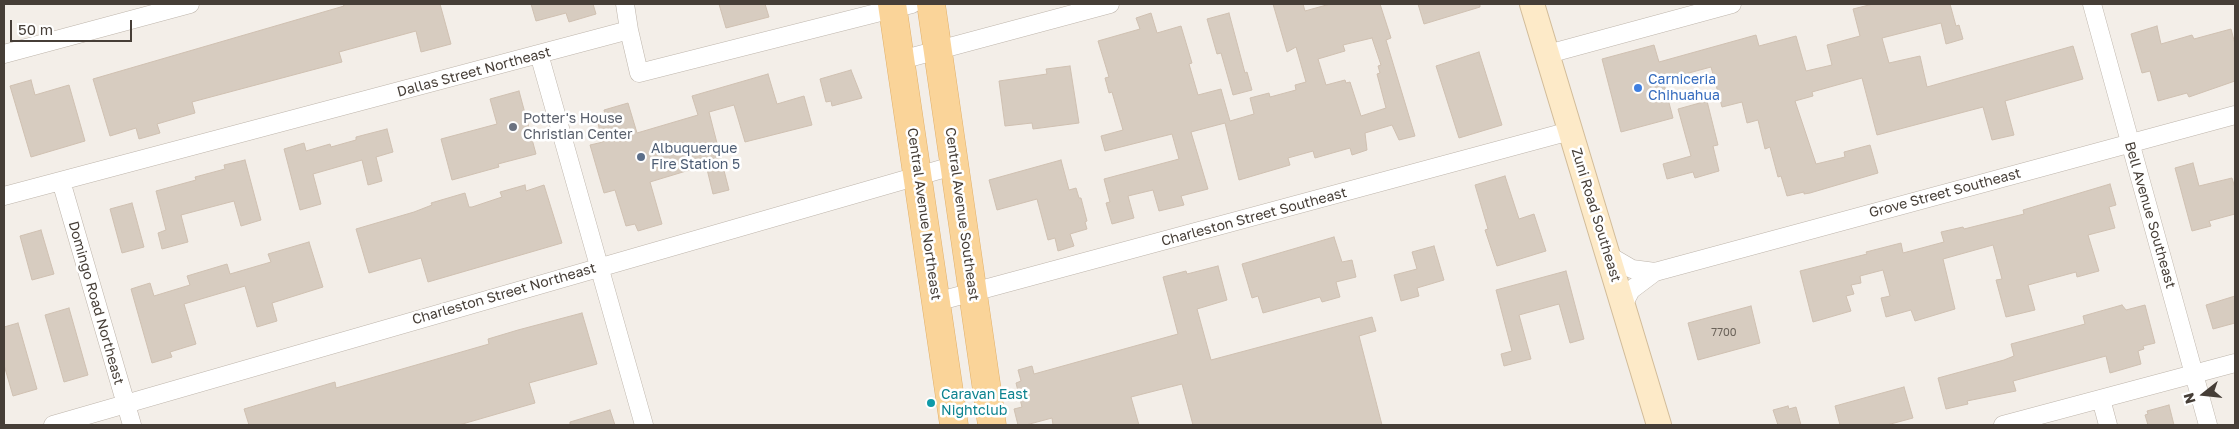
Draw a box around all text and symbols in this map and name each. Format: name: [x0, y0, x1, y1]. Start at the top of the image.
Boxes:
scale bar: [12, 10, 135, 42]
text: 50 m: [18, 20, 53, 38]
street label: Dallas Street Northeast: [395, 43, 553, 101]
place label: Carniceria Chihuahua: [1648, 72, 1720, 104]
marker: Carniceria Chihuahua: [1632, 82, 1644, 94]
place label: Potter's House Christian Center: [523, 111, 632, 144]
marker: Potter's House Christian Center: [507, 121, 519, 133]
street label: Central Avenue Southeast: [942, 126, 982, 302]
street label: Central Avenue Northeast: [904, 127, 944, 301]
street label: Bell Avenue Southeast: [2121, 140, 2179, 290]
place label: Albuquerque Fire Station 5: [651, 141, 740, 174]
street label: Zuni Road Southeast: [1568, 146, 1624, 284]
marker: Albuquerque Fire Station 5: [635, 151, 647, 163]
street label: Grove Street Southeast: [1867, 165, 2023, 221]
street label: Charleston Street Southeast: [1159, 184, 1349, 250]
street label: Domingo Road Northeast: [65, 219, 127, 387]
street label: Charleston Street Northeast: [410, 260, 598, 328]
house number: 7700: [1711, 326, 1737, 340]
north arrow: [2179, 369, 2229, 419]
place label: Caravan East Nightclub: [941, 387, 1028, 420]
text: N: [2179, 391, 2199, 406]
marker: Caravan East Nightclub: [925, 397, 937, 409]

